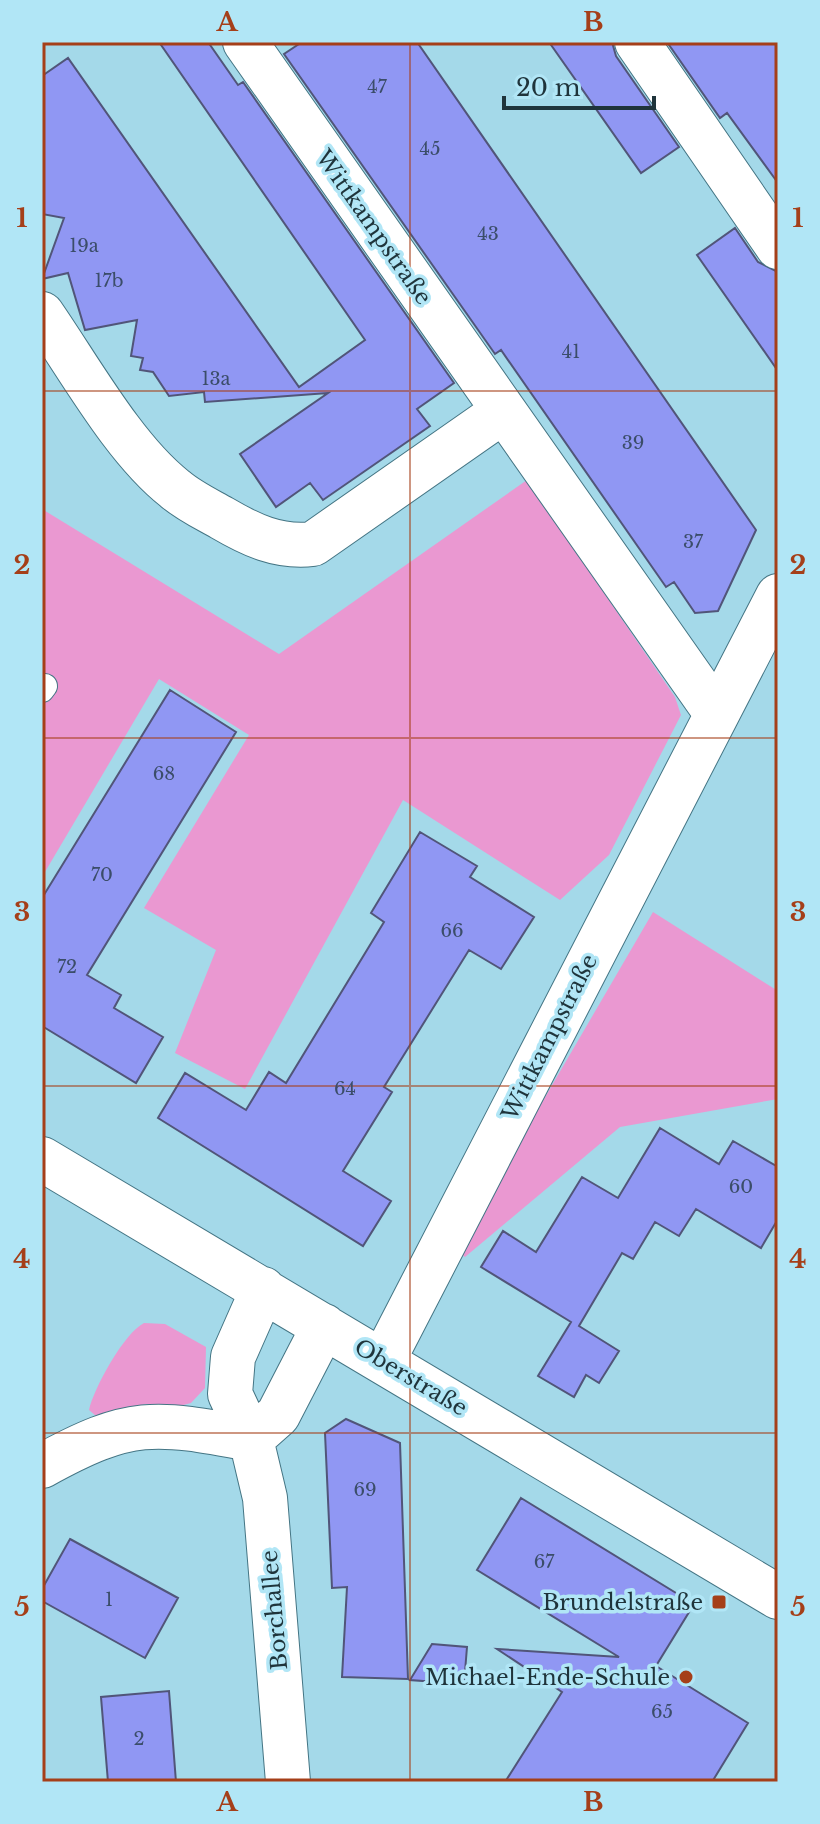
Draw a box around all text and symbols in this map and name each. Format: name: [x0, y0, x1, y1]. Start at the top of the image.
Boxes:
text: A: [215, 6, 238, 38]
text: B: [583, 6, 603, 38]
scale bar: [504, 60, 654, 110]
text: 20 m: [516, 73, 581, 102]
house number: 47: [367, 76, 388, 98]
house number: 45: [420, 138, 440, 160]
street label: Wittkampstraße: [310, 144, 437, 310]
text: 1: [16, 202, 28, 234]
text: 1: [792, 202, 804, 234]
house number: 43: [477, 223, 499, 245]
house number: 19a: [69, 235, 99, 257]
house number: 17b: [95, 270, 123, 292]
house number: 41: [562, 341, 580, 363]
house number: 13a: [201, 368, 231, 390]
house number: 39: [622, 432, 644, 454]
house number: 37: [683, 531, 704, 553]
text: 2: [14, 549, 30, 581]
text: 2: [790, 549, 806, 581]
house number: 68: [153, 763, 175, 785]
house number: 70: [91, 864, 113, 886]
text: 3: [14, 896, 30, 928]
text: 3: [790, 896, 806, 928]
house number: 66: [440, 920, 464, 942]
street label: Wittkampstraße: [495, 950, 603, 1126]
house number: 72: [57, 956, 77, 978]
house number: 64: [334, 1078, 356, 1100]
house number: 60: [729, 1176, 753, 1198]
text: 4: [13, 1243, 31, 1275]
text: 4: [789, 1243, 807, 1275]
street label: Oberstraße: [349, 1333, 472, 1422]
house number: 69: [353, 1479, 377, 1501]
street label: Borchallee: [256, 1549, 293, 1671]
house number: 67: [534, 1551, 555, 1573]
house number: 1: [105, 1589, 113, 1611]
place label: Brundelstraße: [543, 1589, 703, 1616]
text: 5: [14, 1591, 30, 1623]
text: 5: [790, 1591, 806, 1623]
marker: Brundelstraße: [710, 1593, 728, 1611]
place label: Michael-Ende-Schule: [425, 1664, 670, 1691]
marker: Michael-Ende-Schule: [677, 1668, 695, 1686]
house number: 65: [651, 1701, 673, 1723]
house number: 2: [133, 1728, 145, 1750]
text: A: [215, 1786, 238, 1818]
text: B: [583, 1786, 603, 1818]

